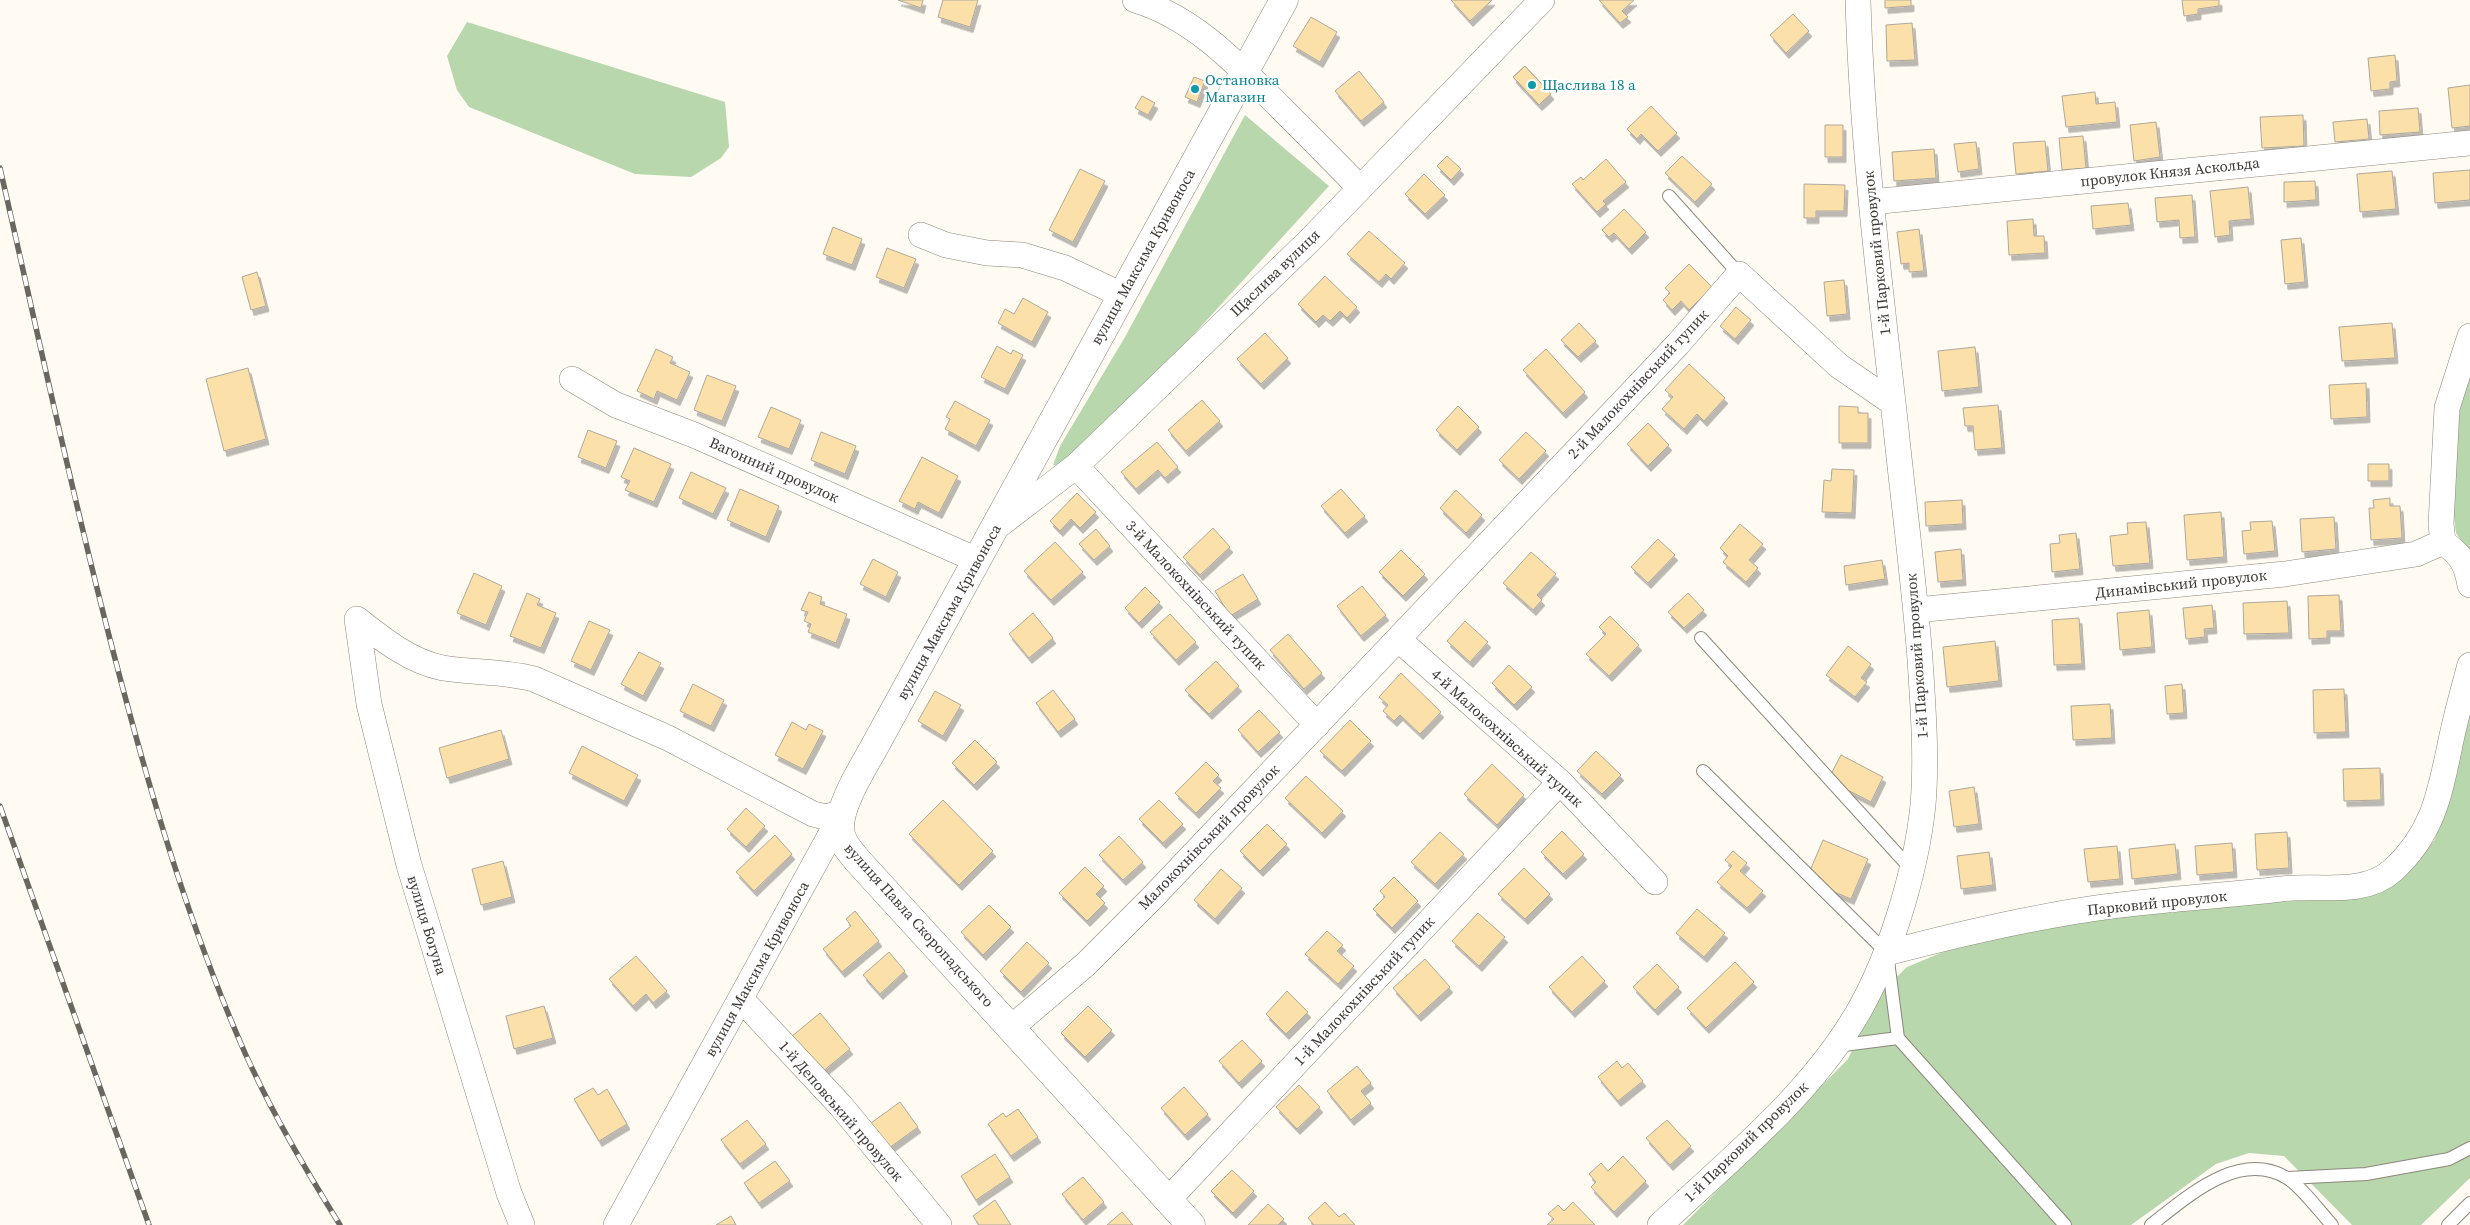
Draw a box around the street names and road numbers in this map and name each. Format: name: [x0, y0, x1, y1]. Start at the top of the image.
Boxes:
street label: провулок Князя Аскольда: [2079, 152, 2261, 191]
street label: вулиця Максима Кривоноса: [1085, 165, 1200, 348]
street label: 1-й Парковий провулок: [1857, 169, 1896, 336]
street label: Щаслива вулиця: [1225, 224, 1324, 321]
street label: 2-й Малокохнівський тупик: [1563, 304, 1713, 463]
street label: Вагонний провулок: [706, 432, 843, 508]
street label: 3-й Малокохнівський тупик: [1121, 515, 1272, 675]
street label: вулиця Максима Кривоноса: [891, 520, 1006, 703]
street label: Динамівський провулок: [2094, 564, 2268, 603]
street label: 1-й Парковий провулок: [1900, 572, 1933, 739]
street label: 4-й Малокохнівський тупик: [1427, 664, 1588, 812]
street label: Малокохнівський провулок: [1133, 759, 1284, 914]
street label: вулиця Павла Скоропадського: [840, 838, 999, 1011]
street label: вулиця Богуна: [402, 873, 453, 978]
street label: вулиця Максима Кривоноса: [699, 877, 814, 1060]
street label: Парковий провулок: [2086, 885, 2228, 920]
street label: 1-й Малокохнівський тупик: [1289, 911, 1439, 1070]
street label: 1-й Деповський провулок: [774, 1036, 909, 1186]
street label: 1-й Парковий провулок: [1679, 1076, 1813, 1207]

